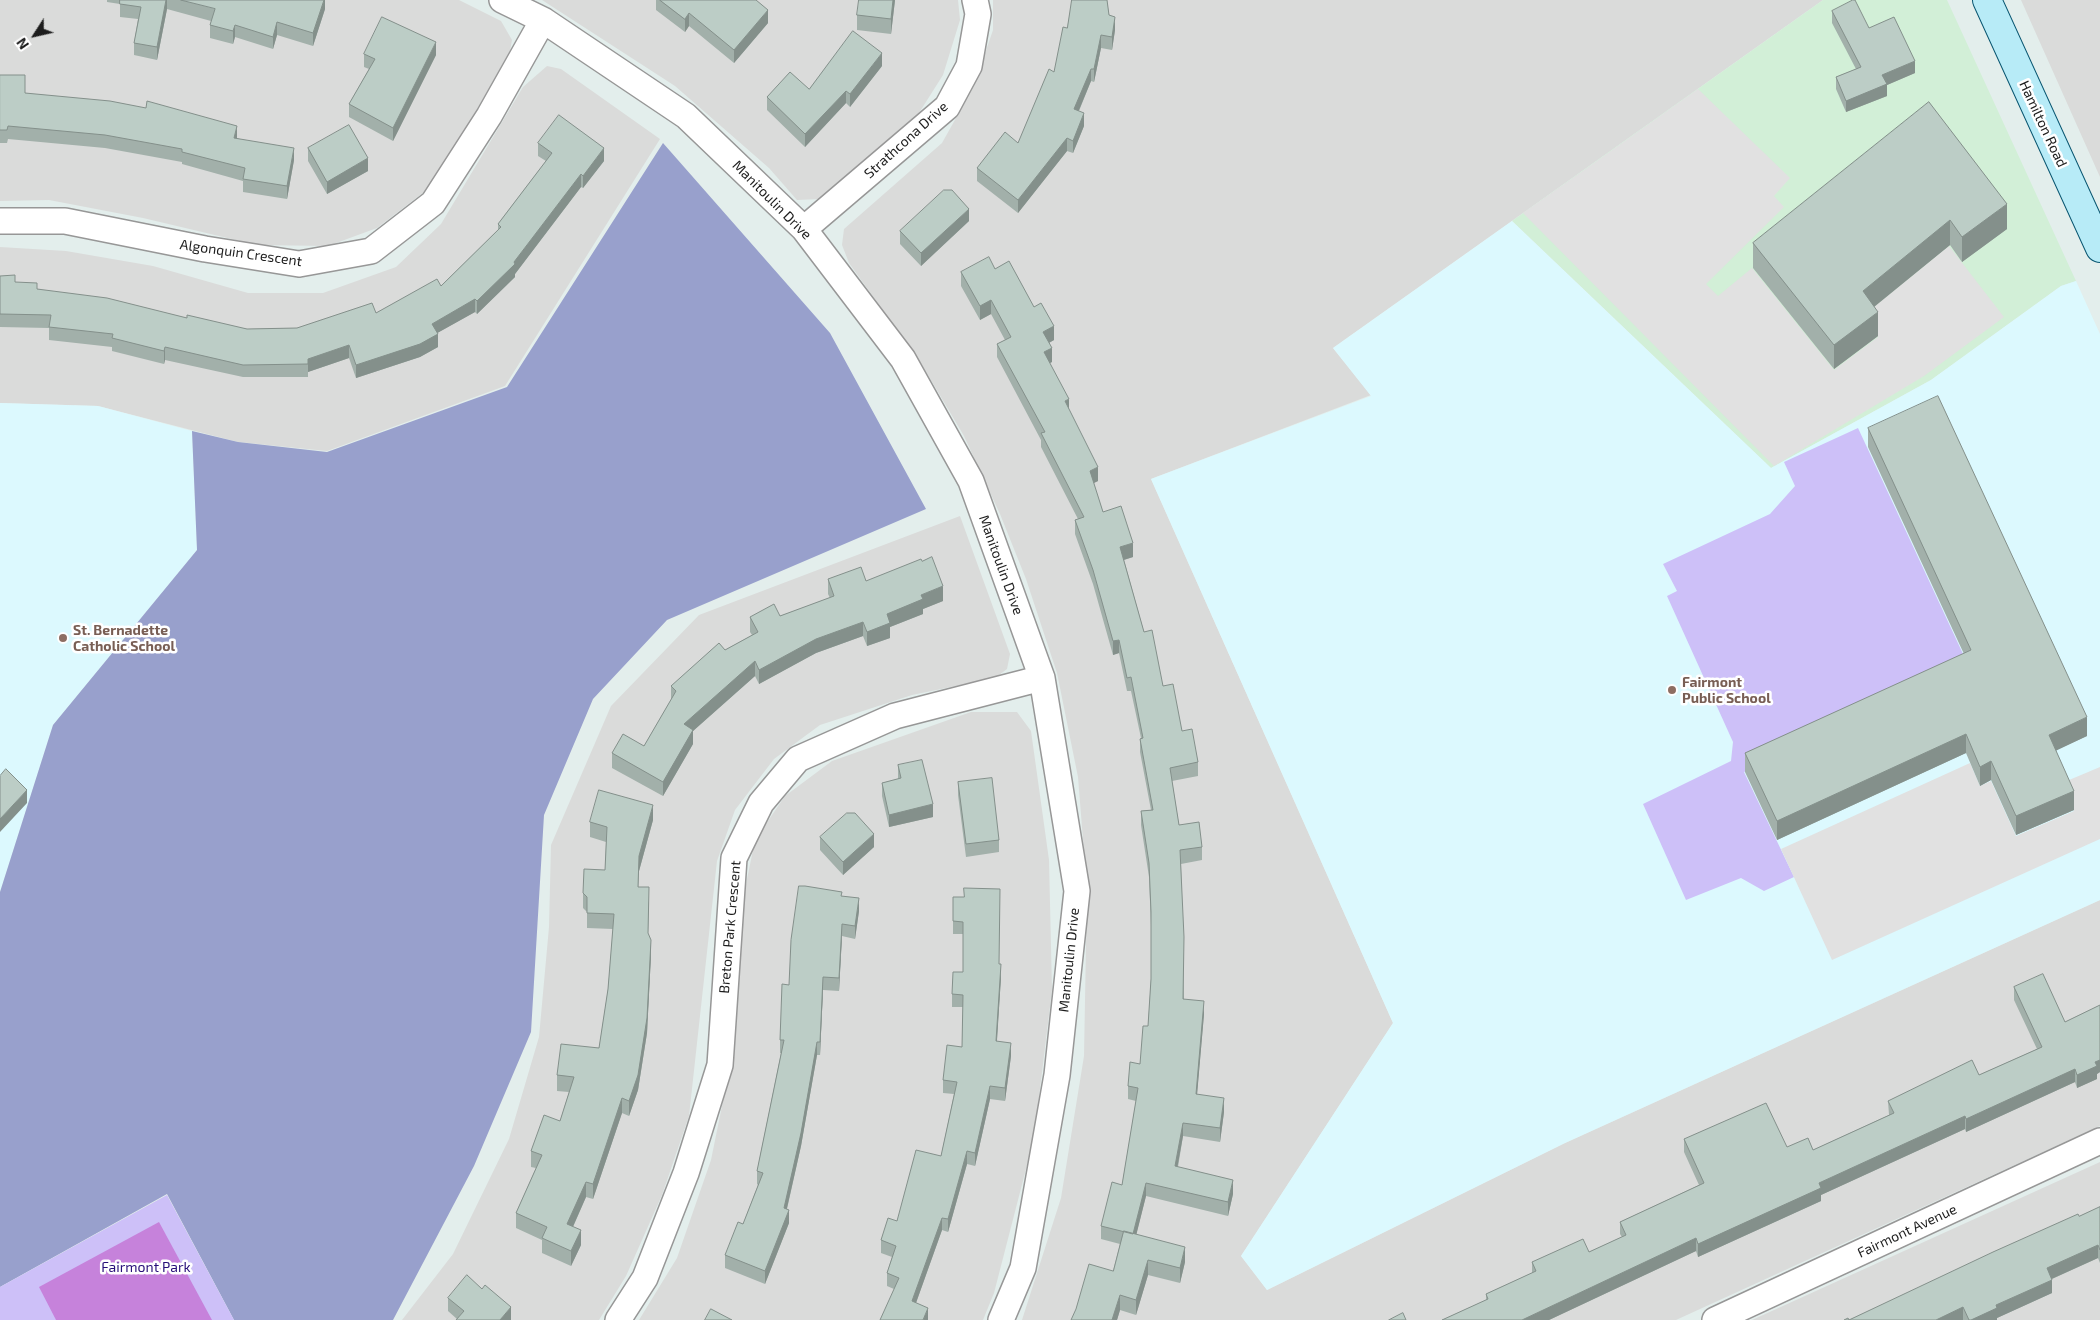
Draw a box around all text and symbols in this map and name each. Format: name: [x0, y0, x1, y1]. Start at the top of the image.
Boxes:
north arrow: [10, 10, 60, 60]
text: N: [12, 35, 32, 53]
street label: Hamilton Road: [2016, 78, 2070, 170]
street label: Strathcona Drive: [861, 98, 951, 182]
street label: Manitoulin Drive: [729, 157, 815, 243]
street label: Algonquin Crescent: [179, 236, 303, 270]
street label: Manitoulin Drive: [975, 513, 1027, 617]
place label: St. Bernadette Catholic School: [73, 622, 175, 654]
marker: St. Bernadette Catholic School: [57, 632, 69, 644]
place label: Fairmont Public School: [1682, 674, 1771, 706]
marker: Fairmont Public School: [1666, 684, 1678, 696]
street label: Breton Park Crescent: [716, 860, 744, 994]
street label: Manitoulin Drive: [1055, 907, 1083, 1013]
street label: Fairmont Avenue: [1855, 1201, 1959, 1261]
park label: Fairmont Park: [101, 1259, 191, 1275]

